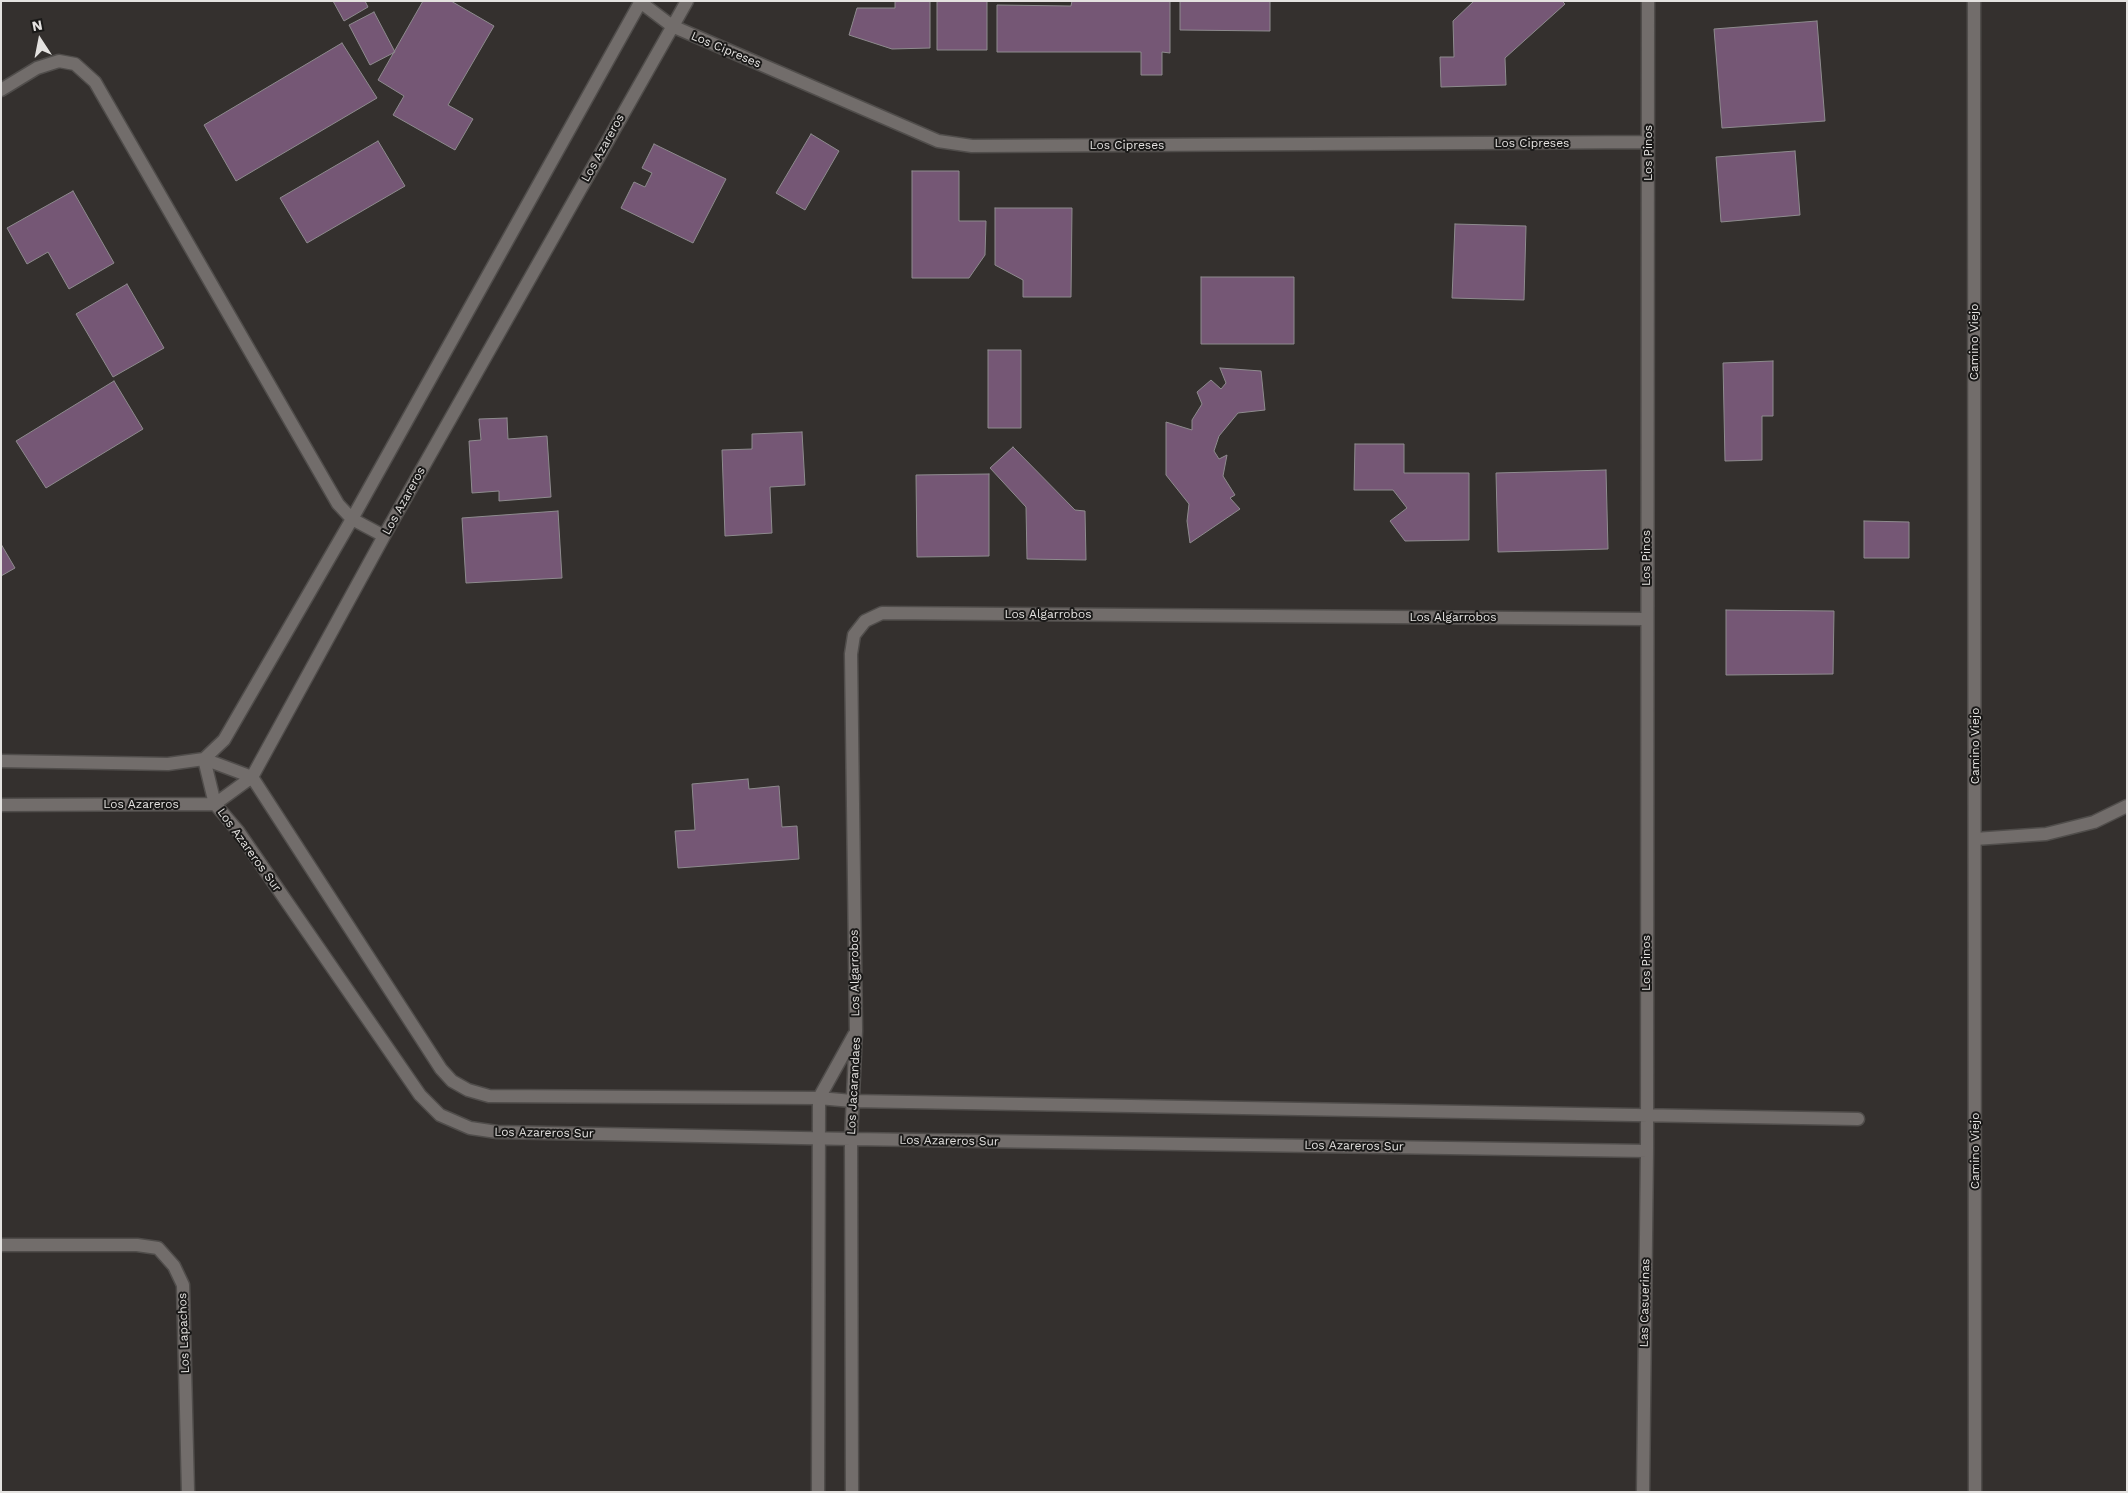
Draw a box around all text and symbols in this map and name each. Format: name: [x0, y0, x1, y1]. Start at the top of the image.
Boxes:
north arrow: [15, 15, 65, 65]
text: N: [31, 16, 44, 34]
street label: Los Cipreses: [689, 29, 763, 71]
street label: Los Azareros: [578, 111, 628, 185]
street label: Los Pinos: [1641, 125, 1655, 181]
street label: Los Cipreses: [1495, 136, 1569, 150]
street label: Los Cipreses: [1090, 138, 1164, 152]
street label: Camino Viejo: [1967, 304, 1981, 380]
street label: Los Azareros: [379, 464, 429, 538]
street label: Los Pinos: [1639, 530, 1653, 586]
street label: Los Algarrobos: [1004, 607, 1092, 621]
street label: Los Algarrobos: [1409, 610, 1497, 624]
street label: Camino Viejo: [1968, 708, 1982, 784]
street label: Los Azareros: [103, 797, 179, 811]
street label: Los Azareros Sur: [214, 805, 284, 895]
street label: Los Algarrobos: [847, 929, 863, 1017]
street label: Los Pinos: [1639, 935, 1653, 991]
street label: Los Jacarandaes: [844, 1037, 864, 1135]
street label: Camino Viejo: [1968, 1113, 1982, 1189]
street label: Los Azareros Sur: [494, 1125, 594, 1141]
street label: Los Azareros Sur: [899, 1133, 999, 1149]
street label: Los Azareros Sur: [1304, 1138, 1404, 1154]
street label: Las Casuerinas: [1637, 1259, 1653, 1347]
street label: Los Lapachos: [175, 1292, 193, 1374]

